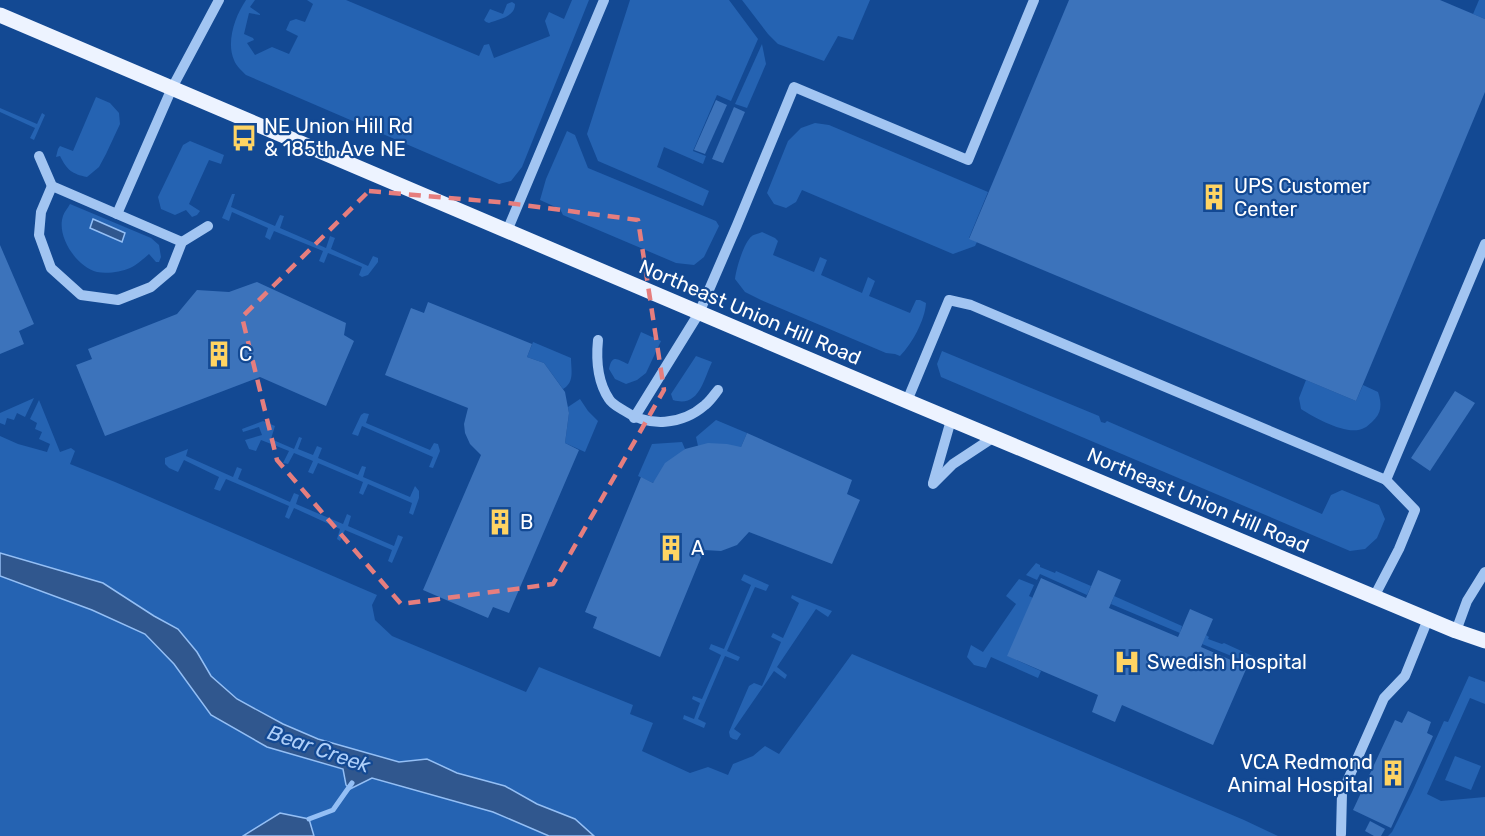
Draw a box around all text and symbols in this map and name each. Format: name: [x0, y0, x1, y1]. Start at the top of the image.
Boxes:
place label: NE Union Hill Rd & 185th Ave NE: [264, 114, 413, 161]
bus stop icon: NE Union Hill Rd & 185th Ave NE: [229, 123, 259, 153]
place label: UPS Customer Center: [1234, 174, 1370, 221]
building icon: UPS Customer Center: [1199, 182, 1229, 212]
street label: Northeast Union Hill Road: [635, 254, 865, 370]
building icon: C: [204, 339, 234, 369]
place label: C: [239, 342, 252, 366]
street label: Northeast Union Hill Road: [1083, 442, 1313, 558]
building icon: B: [485, 507, 515, 537]
place label: B: [520, 510, 533, 534]
building icon: A: [656, 533, 686, 563]
place label: A: [691, 536, 704, 560]
hospital icon: Swedish Hospital: [1112, 647, 1142, 677]
place label: Swedish Hospital: [1147, 650, 1307, 674]
water label: Bear Creek: [264, 719, 375, 778]
place label: VCA Redmond Animal Hospital: [1228, 750, 1373, 797]
building icon: VCA Redmond Animal Hospital: [1378, 758, 1408, 788]

